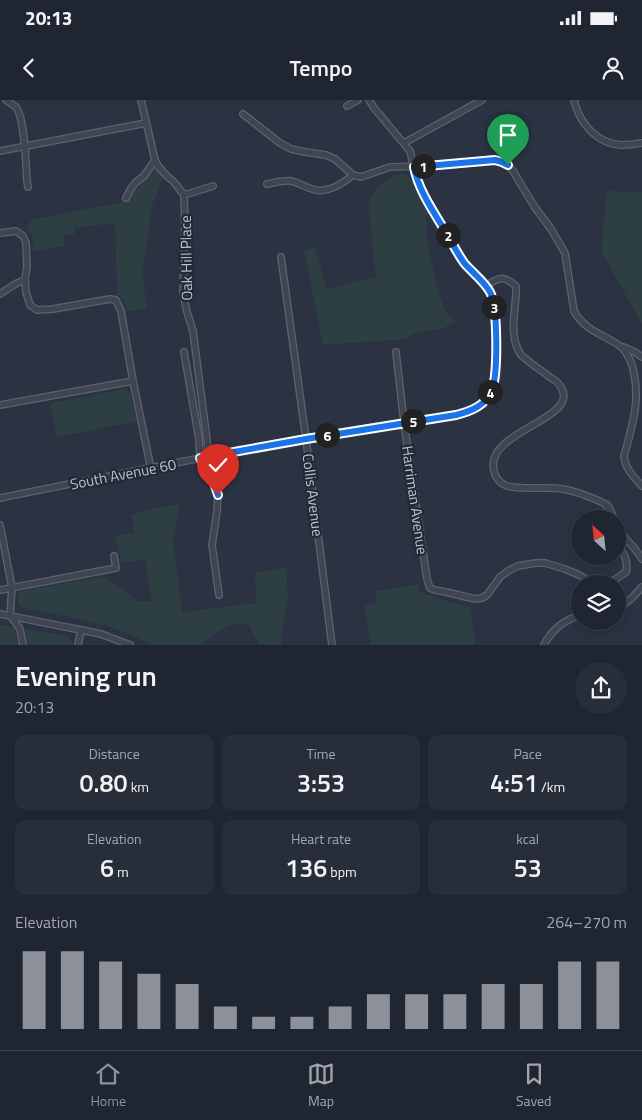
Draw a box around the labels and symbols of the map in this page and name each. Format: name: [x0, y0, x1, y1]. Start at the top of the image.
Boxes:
pin: [487, 114, 529, 165]
pin: 1: [410, 154, 436, 178]
street label: Oak Hill Place: [174, 215, 198, 301]
pin: 2: [436, 222, 460, 248]
pin: 3: [482, 294, 506, 320]
pin: 4: [478, 380, 502, 404]
pin: 5: [400, 408, 426, 434]
pin: 6: [314, 422, 340, 448]
pin: [197, 444, 239, 495]
street label: Harriman Avenue: [396, 444, 434, 556]
street label: South Avenue 60: [68, 452, 178, 496]
street label: Collis Avenue: [297, 452, 329, 538]
north arrow: [571, 510, 626, 565]

